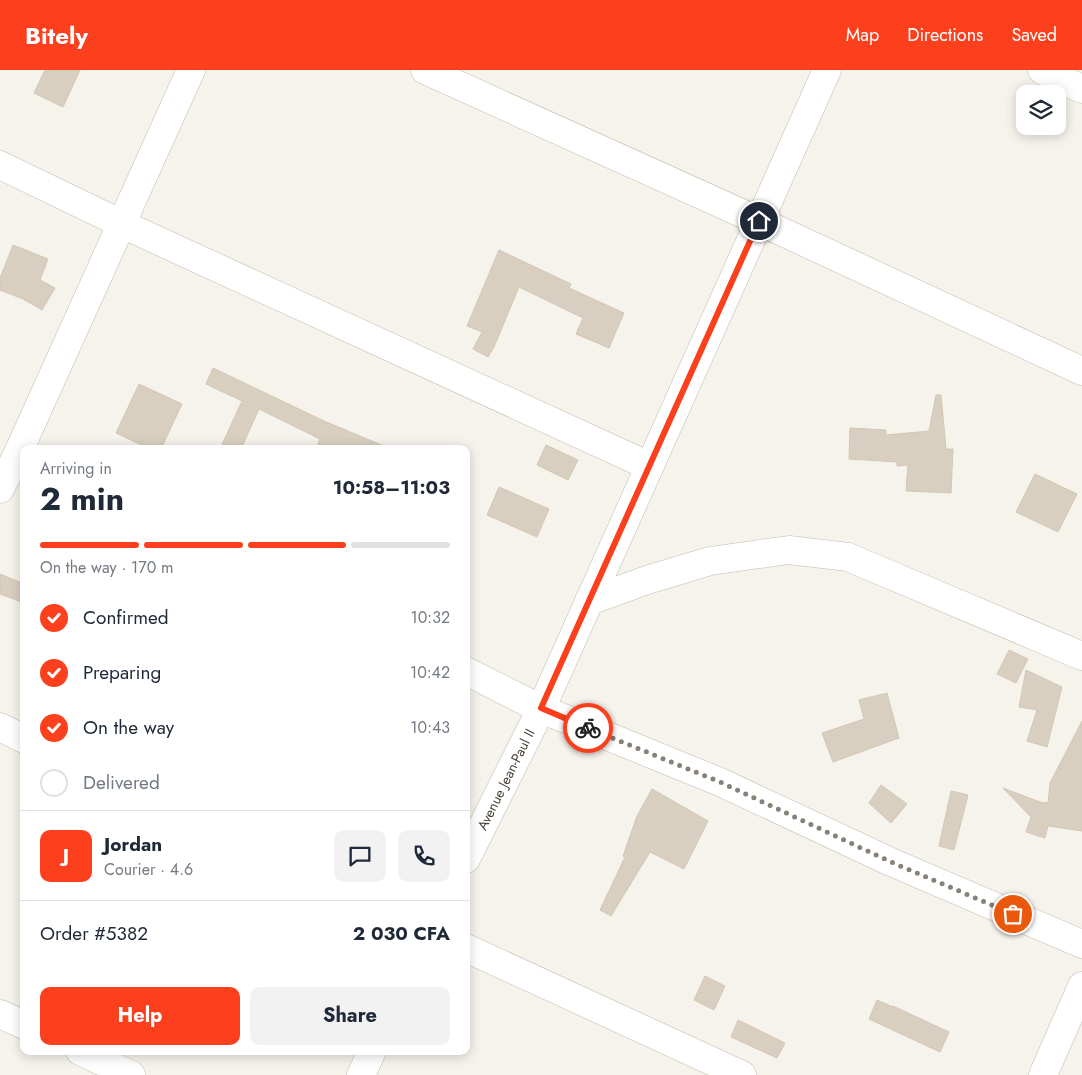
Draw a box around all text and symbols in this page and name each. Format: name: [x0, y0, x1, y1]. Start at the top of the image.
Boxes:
text: Bitely: [25, 18, 88, 53]
text: Map: [846, 22, 879, 48]
text: Directions: [907, 22, 983, 48]
text: Saved: [1011, 22, 1057, 48]
map controls: [1016, 85, 1066, 135]
button: layers: [1016, 85, 1066, 135]
pin: [738, 200, 780, 242]
icon: home: [745, 207, 773, 235]
text: Arriving in: [40, 457, 112, 480]
text: 10:58–11:03: [333, 474, 450, 501]
text: 2 min: [40, 476, 124, 522]
text: On the way · 170 m: [40, 556, 174, 579]
icon: check: [40, 604, 68, 632]
text: Confirmed: [83, 604, 169, 631]
text: 10:32: [411, 606, 450, 629]
icon: check: [40, 659, 68, 687]
text: Preparing: [83, 659, 161, 686]
text: 10:42: [410, 661, 450, 684]
courier: [563, 703, 613, 753]
icon: check: [40, 714, 68, 742]
text: On the way: [83, 714, 174, 741]
icon: bike: [574, 714, 602, 742]
text: 10:43: [410, 716, 450, 739]
street label: Avenue Jean-Paul II: [472, 725, 540, 834]
text: Delivered: [83, 769, 160, 796]
button: chat: [334, 830, 386, 882]
button: phone: [398, 830, 450, 882]
text: Jordan: [104, 831, 162, 858]
text: J: [63, 842, 69, 869]
text: Courier · 4.6: [104, 858, 193, 881]
pin: [992, 893, 1034, 935]
icon: bag: [999, 900, 1027, 928]
text: Order #5382: [40, 920, 148, 947]
text: 2 030 CFA: [353, 920, 450, 947]
button: Help: [40, 987, 240, 1045]
button: Share: [250, 987, 450, 1045]

